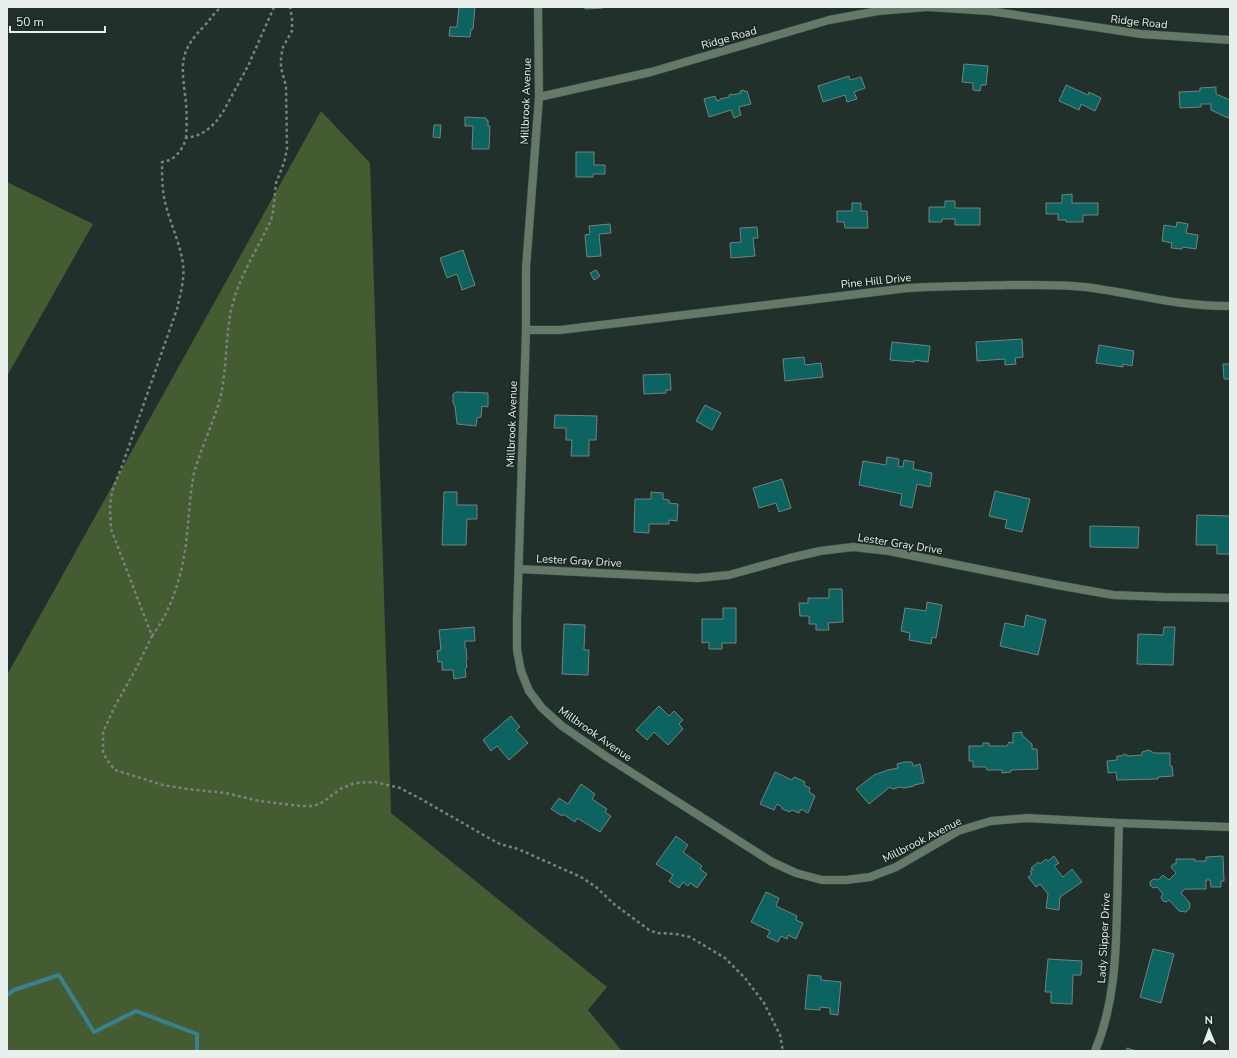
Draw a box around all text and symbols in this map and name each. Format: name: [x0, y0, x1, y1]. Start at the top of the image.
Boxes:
scale bar: [10, 8, 105, 34]
street label: Ridge Road: [1110, 12, 1168, 32]
text: 50 m: [16, 14, 44, 30]
street label: Ridge Road: [700, 23, 758, 53]
street label: Millbrook Avenue: [517, 57, 535, 145]
street label: Pine Hill Drive: [840, 270, 912, 292]
street label: Millbrook Avenue: [503, 380, 521, 468]
street label: Lester Gray Drive: [857, 530, 944, 558]
street label: Lester Gray Drive: [536, 551, 622, 571]
street label: Millbrook Avenue: [555, 703, 635, 765]
street label: Millbrook Avenue: [880, 814, 964, 866]
street label: Lady Slipper Drive: [1094, 892, 1114, 984]
north arrow: [1189, 1010, 1229, 1050]
text: N: [1205, 1013, 1213, 1028]

